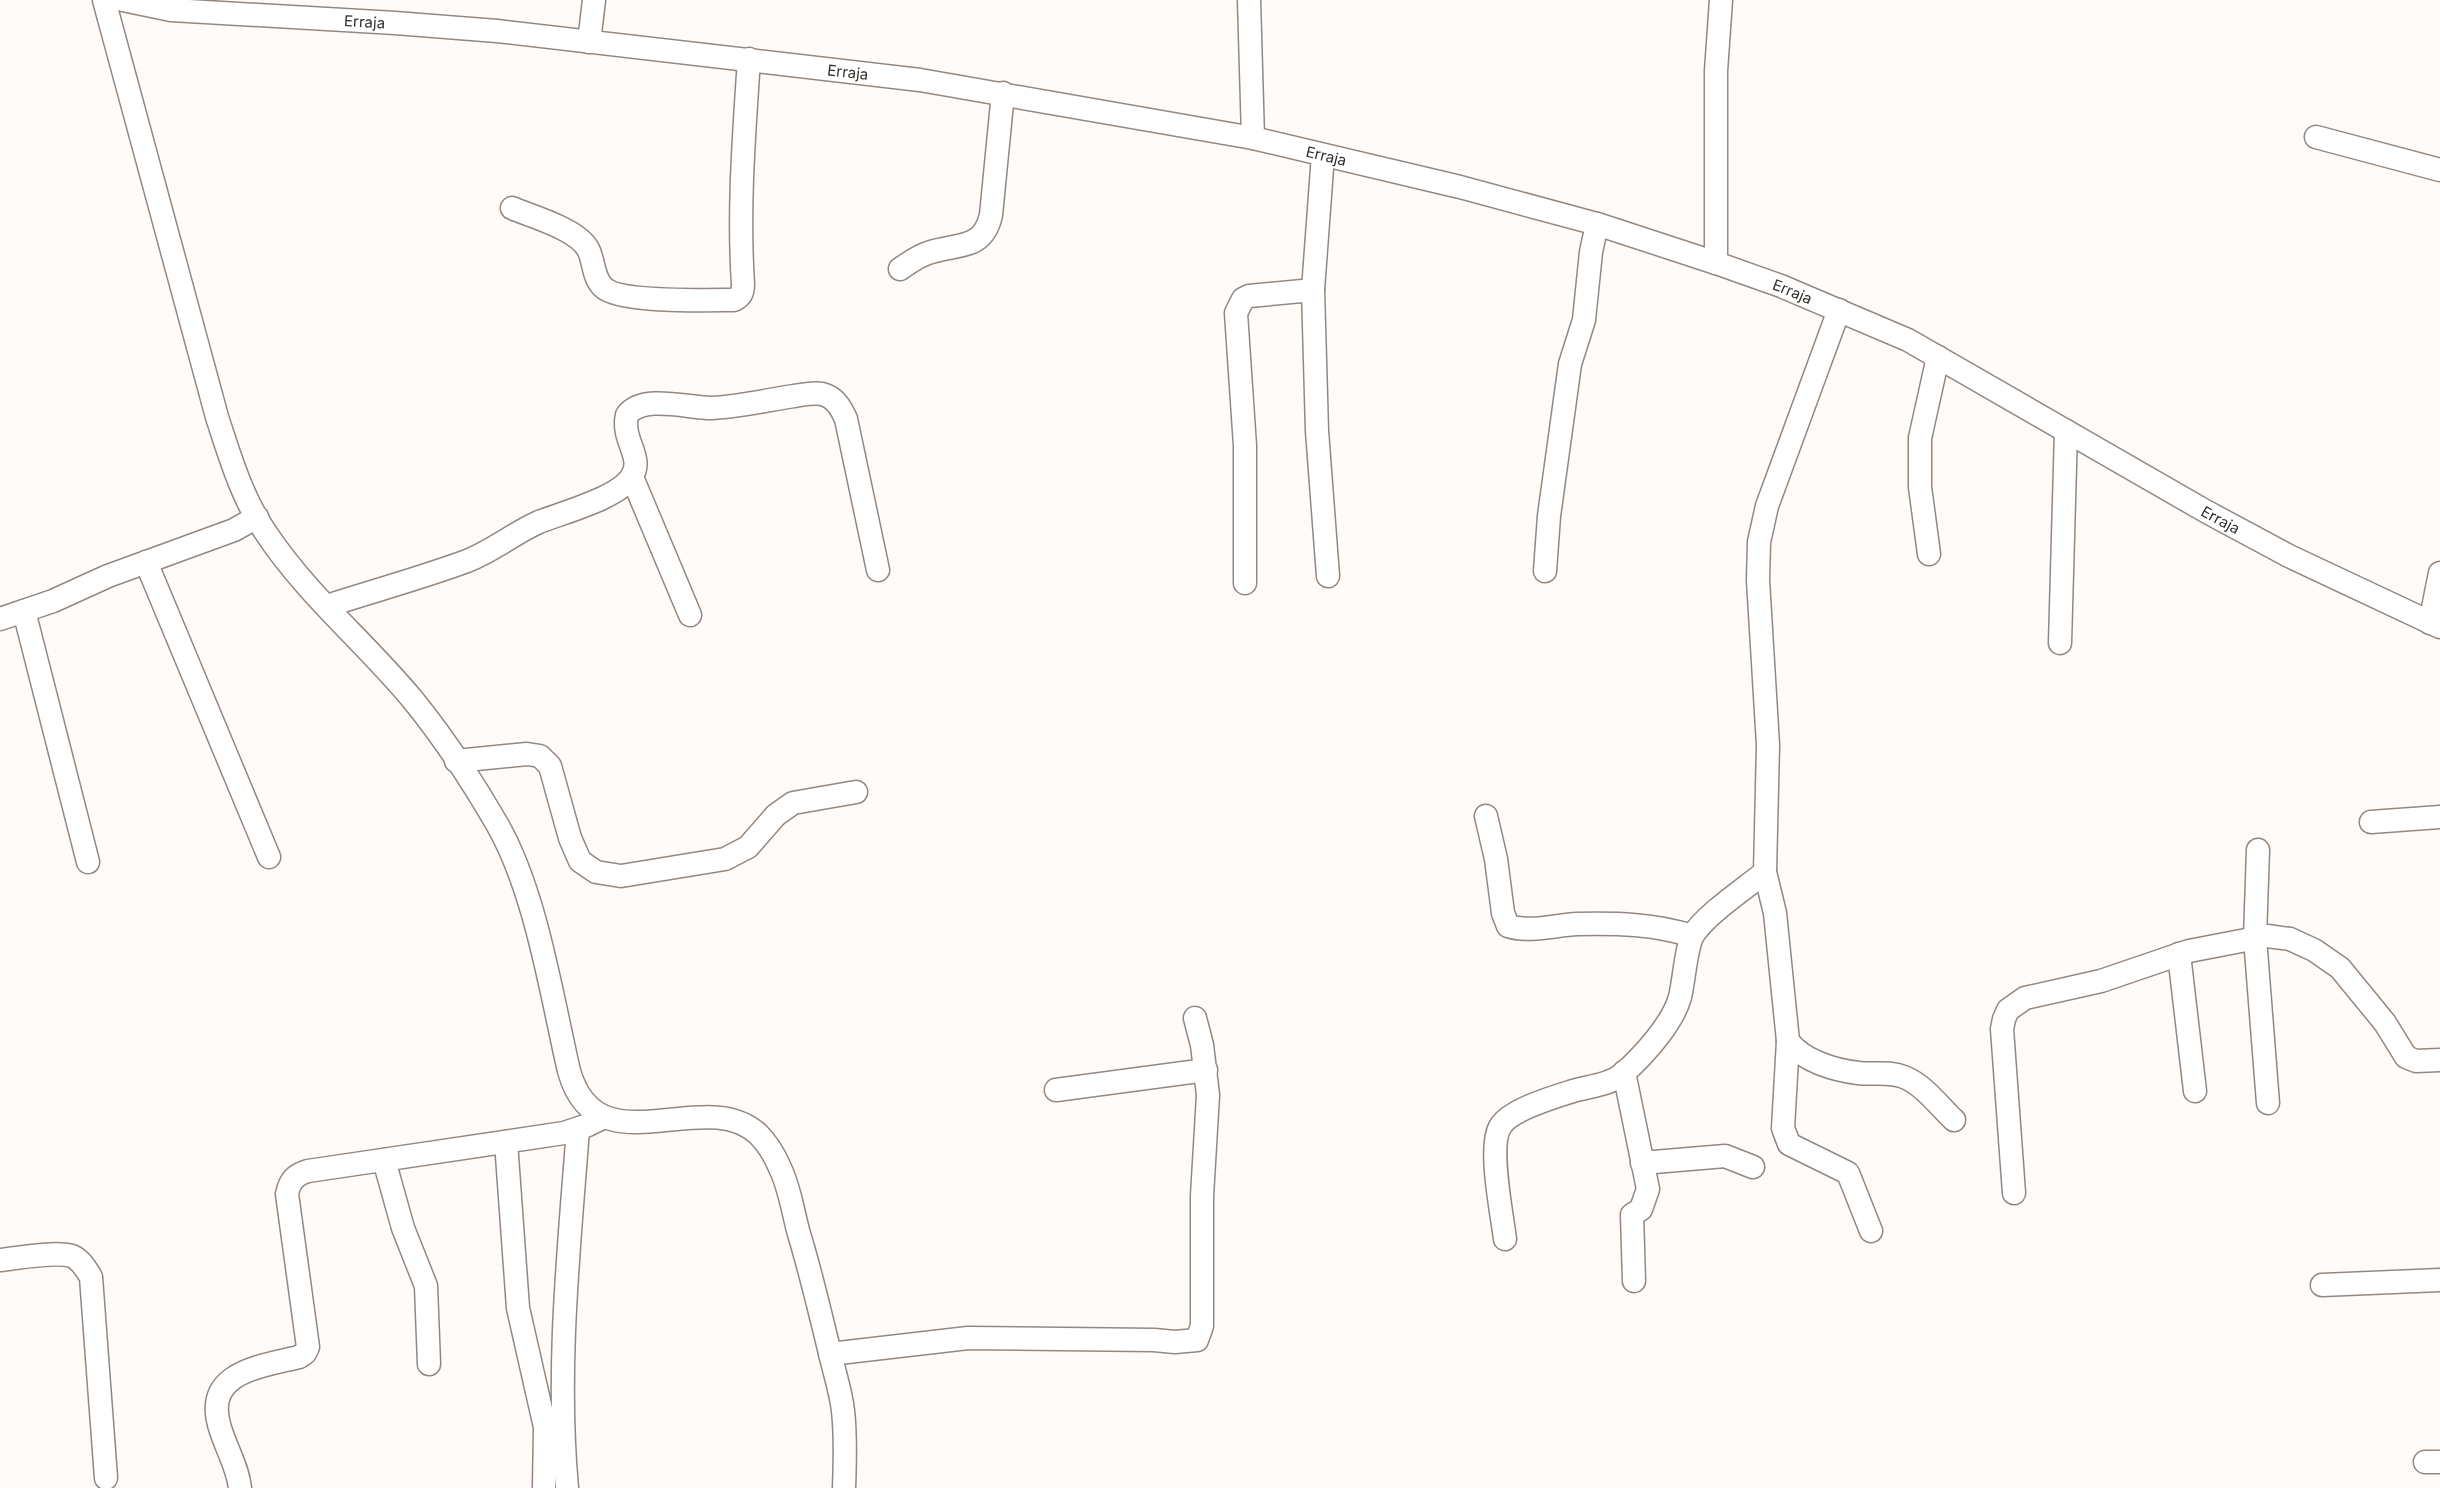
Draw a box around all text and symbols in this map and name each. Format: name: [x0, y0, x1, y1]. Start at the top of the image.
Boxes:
street label: Erraja: [344, 11, 386, 32]
street label: Erraja: [826, 60, 869, 83]
street label: Erraja: [1304, 141, 1349, 169]
street label: Erraja: [1770, 274, 1815, 308]
street label: Erraja: [2198, 501, 2243, 538]

